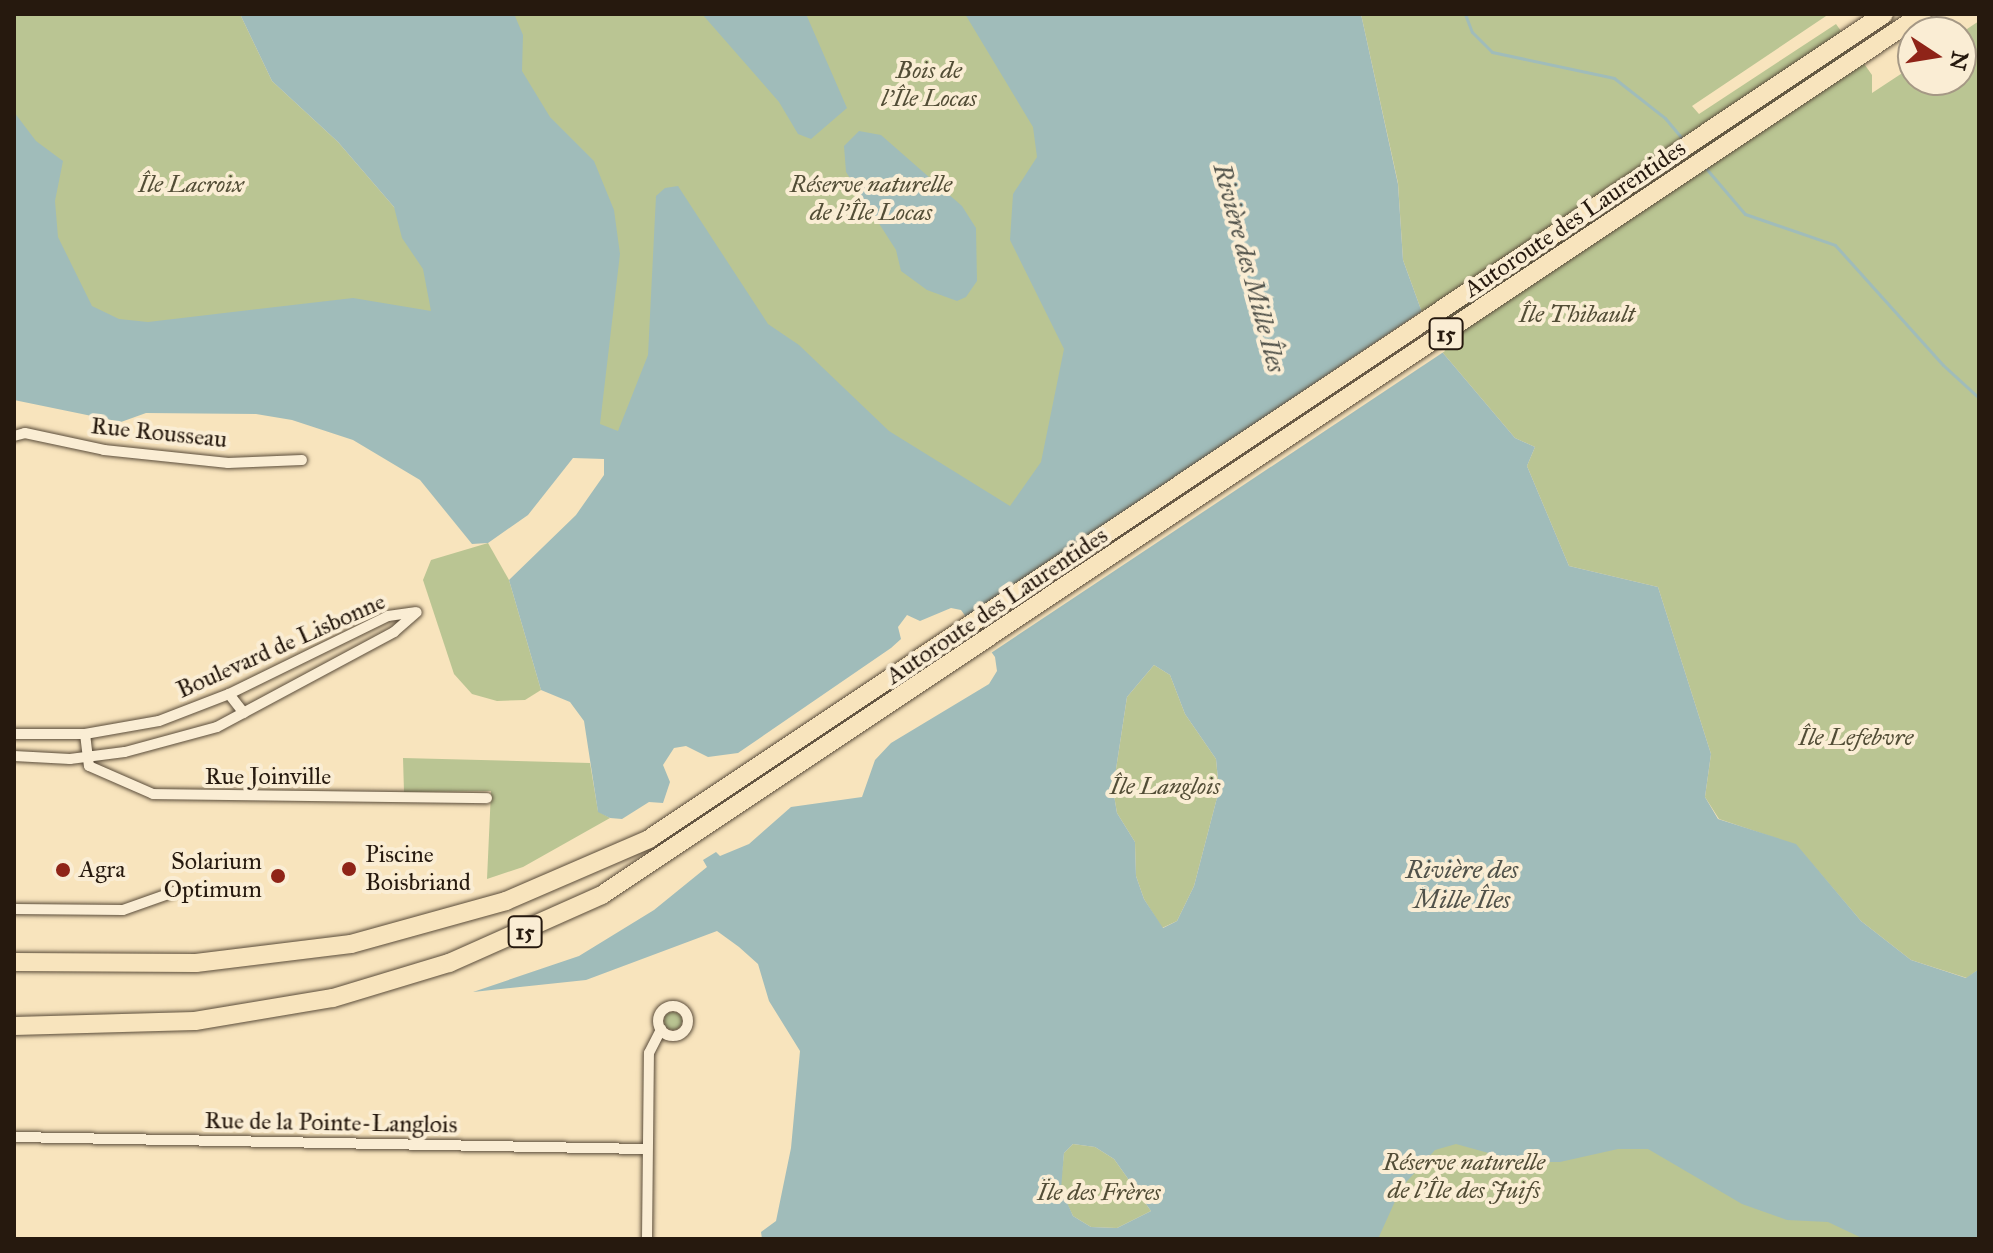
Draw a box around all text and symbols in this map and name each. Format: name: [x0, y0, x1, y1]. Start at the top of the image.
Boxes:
north arrow: [1897, 16, 1977, 96]
text: N: [1944, 49, 1974, 73]
park label: Bois de l'Île Locas: [881, 57, 977, 113]
street label: Autoroute des Laurentides: [1459, 134, 1691, 304]
water label: Rivière des Mille Îles: [1206, 160, 1292, 376]
park label: Île Lacroix: [138, 171, 244, 199]
park label: Réserve naturelle de l'Île Locas: [790, 171, 952, 227]
park label: Île Thibault: [1519, 301, 1635, 329]
road number: 15: [1428, 316, 1464, 352]
street label: Rue Rousseau: [89, 412, 229, 454]
street label: Autoroute des Laurentides: [881, 521, 1113, 691]
street label: Boulevard de Lisbonne: [172, 587, 390, 705]
park label: Île Lefebvre: [1799, 724, 1913, 752]
street label: Rue Joinville: [205, 763, 331, 791]
park label: Île Langlois: [1110, 773, 1220, 801]
place label: Piscine Boisbriand: [365, 841, 471, 897]
place label: Solarium Optimum: [164, 848, 262, 904]
water label: Rivière des Mille Îles: [1406, 854, 1518, 916]
place label: Agra: [79, 856, 125, 884]
marker: Piscine Boisbriand: [340, 860, 358, 878]
marker: Agra: [54, 861, 72, 879]
marker: Solarium Optimum: [269, 867, 287, 885]
road number: 15: [507, 914, 543, 950]
street label: Rue de la Pointe-Langlois: [204, 1106, 458, 1140]
park label: Réserve naturelle de l'Île des Juifs: [1383, 1149, 1545, 1205]
park label: Ïle des Frères: [1037, 1179, 1161, 1207]

